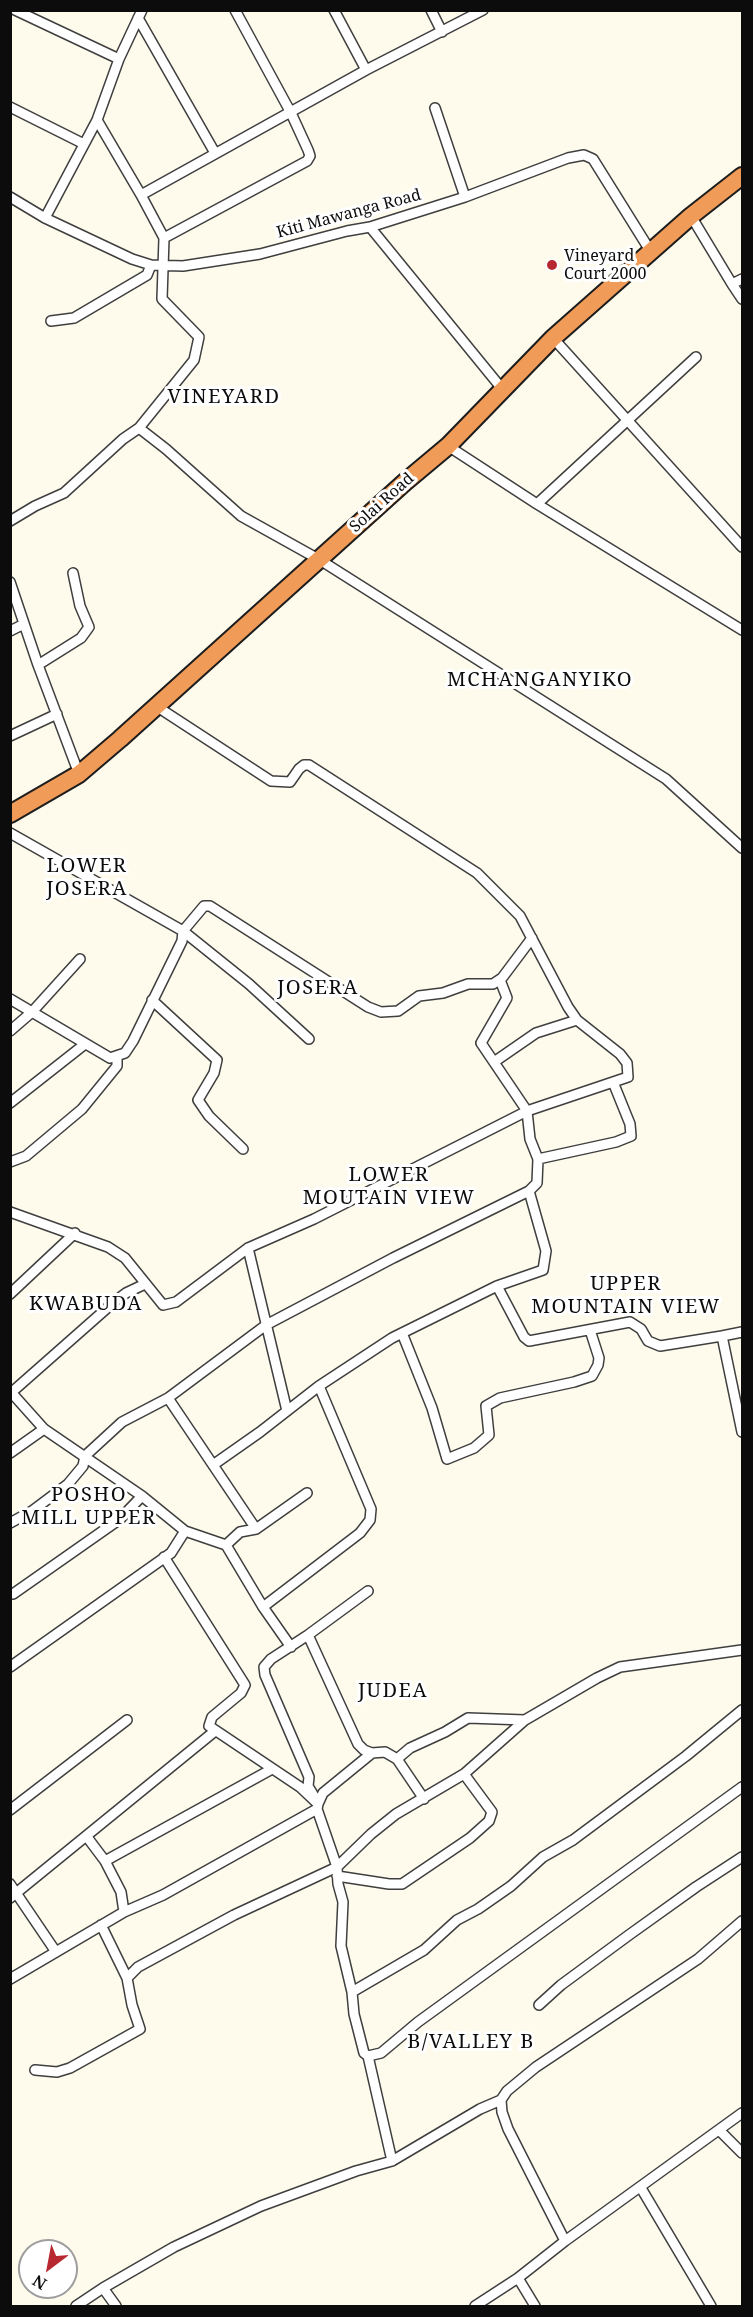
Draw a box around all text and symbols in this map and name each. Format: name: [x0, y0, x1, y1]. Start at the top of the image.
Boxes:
street label: Kiti Mawanga Road: [275, 185, 423, 243]
place label: Vineyard Court 2000: [564, 246, 646, 284]
marker: Vineyard Court 2000: [545, 258, 559, 272]
district label: VINEYARD: [167, 385, 281, 409]
street label: Solai Road: [346, 469, 418, 537]
district label: MCHANGANYIKO: [447, 668, 633, 692]
district label: LOWER JOSERA: [46, 854, 128, 901]
district label: JOSERA: [277, 976, 359, 1000]
district label: LOWER MOUTAIN VIEW: [303, 1163, 475, 1210]
district label: UPPER MOUNTAIN VIEW: [531, 1272, 721, 1319]
district label: KWABUDA: [29, 1292, 143, 1316]
district label: POSHO MILL UPPER: [21, 1483, 157, 1530]
district label: JUDEA: [358, 1679, 428, 1703]
district label: B/VALLEY B: [407, 2030, 535, 2054]
north arrow: [18, 2239, 78, 2299]
text: N: [28, 2270, 51, 2295]

